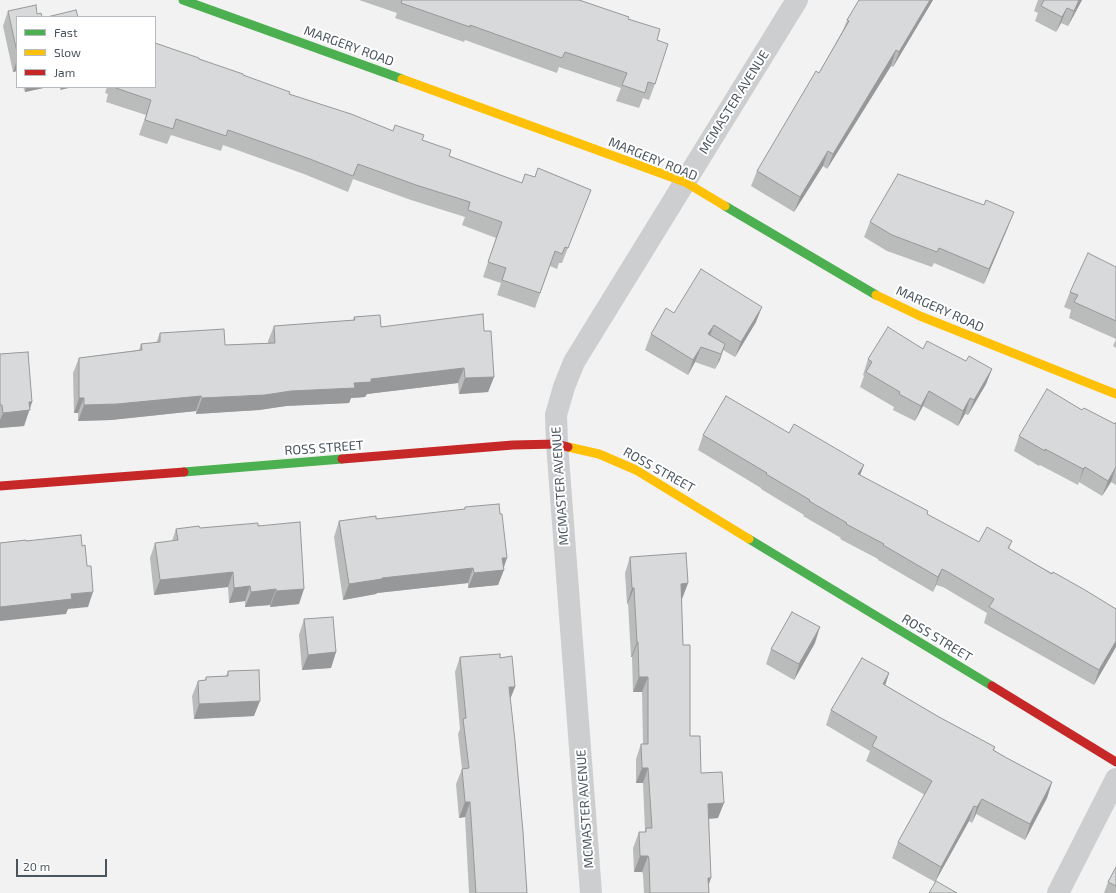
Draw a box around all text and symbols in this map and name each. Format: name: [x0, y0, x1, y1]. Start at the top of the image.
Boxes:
legend: [16, 16, 156, 88]
street label: MARGERY ROAD: [302, 23, 396, 69]
text: Fast: [54, 25, 77, 39]
text: Slow: [54, 45, 81, 59]
street label: MCMASTER AVENUE: [696, 47, 772, 157]
text: Jam: [54, 65, 75, 79]
street label: MARGERY ROAD: [606, 134, 700, 184]
street label: MARGERY ROAD: [894, 283, 986, 335]
street label: MCMASTER AVENUE: [548, 426, 572, 546]
street label: ROSS STREET: [284, 437, 364, 459]
street label: ROSS STREET: [621, 444, 697, 496]
street label: ROSS STREET: [899, 611, 975, 665]
street label: MCMASTER AVENUE: [573, 749, 597, 869]
scale bar: [18, 851, 109, 877]
text: 20 m: [23, 859, 50, 873]

